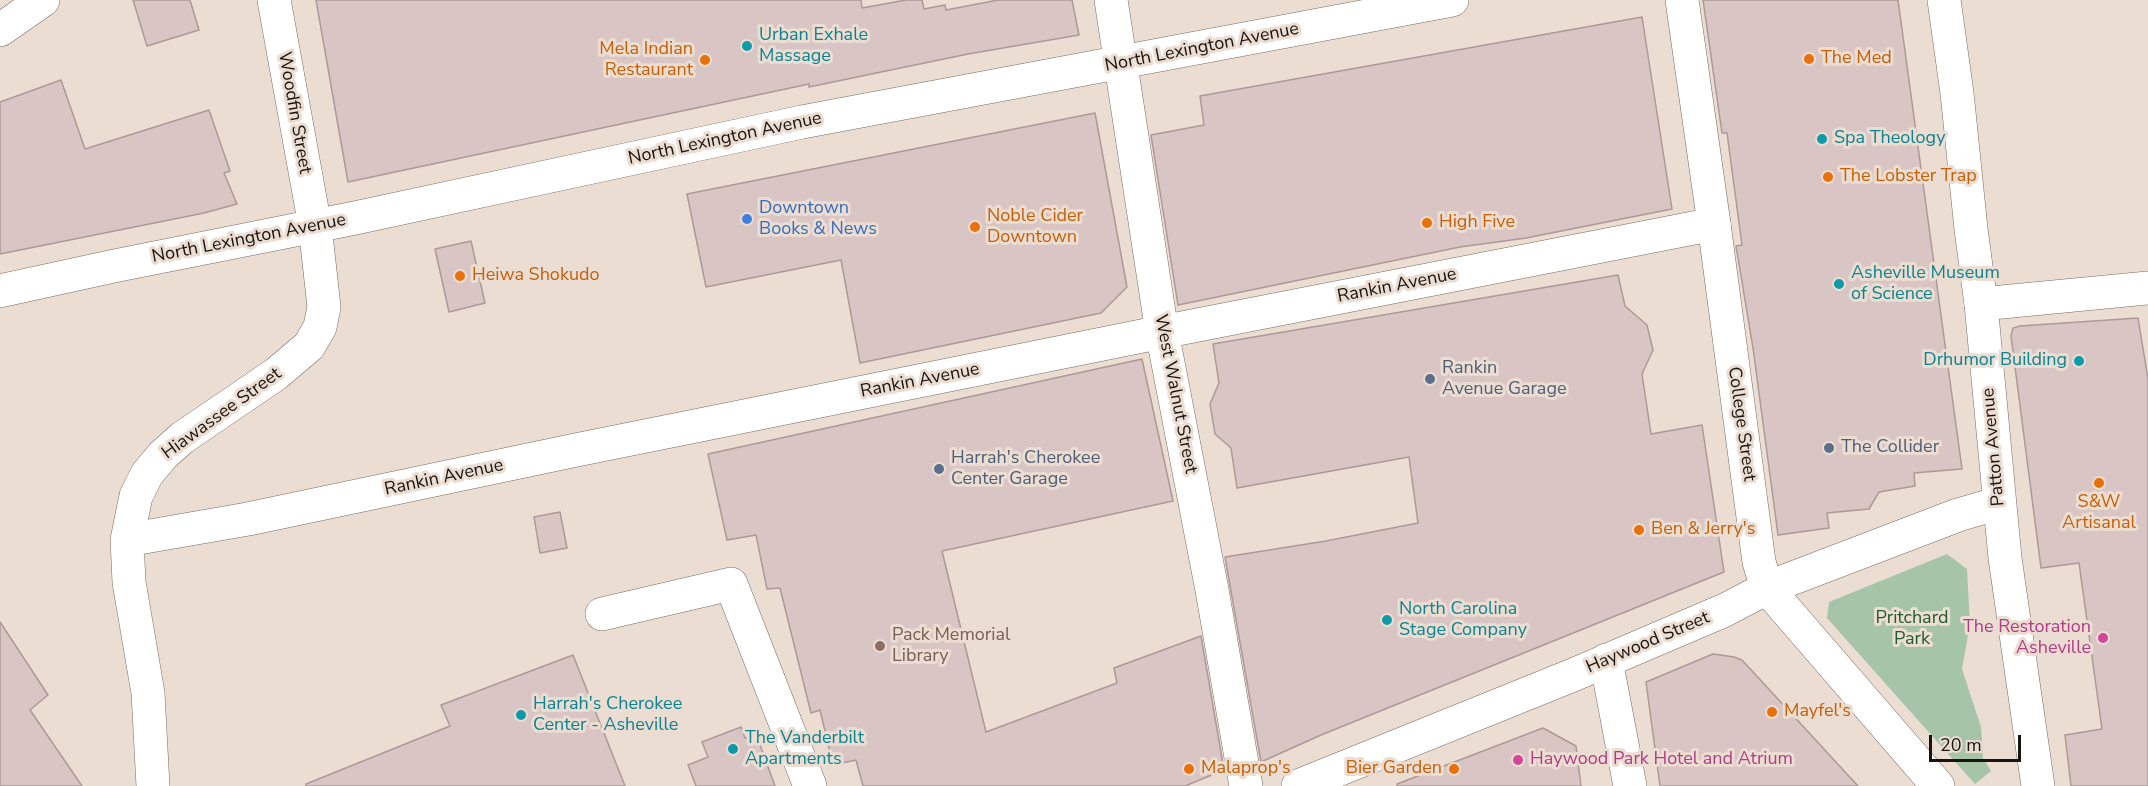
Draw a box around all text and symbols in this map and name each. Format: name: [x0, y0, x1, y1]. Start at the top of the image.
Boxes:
street label: North Lexington Avenue: [1103, 19, 1301, 77]
place label: Urban Exhale Massage: [759, 25, 868, 68]
place label: Mela Indian Restaurant: [599, 39, 693, 82]
marker: Urban Exhale Massage: [740, 39, 754, 53]
place label: The Med: [1821, 48, 1892, 70]
street label: Woodfin Street: [273, 50, 315, 176]
marker: The Med: [1802, 52, 1816, 66]
marker: Mela Indian Restaurant: [698, 53, 712, 67]
street label: North Lexington Avenue: [626, 108, 824, 170]
place label: Spa Theology: [1834, 128, 1945, 150]
marker: Spa Theology: [1815, 132, 1829, 146]
place label: The Lobster Trap: [1840, 166, 1977, 188]
marker: The Lobster Trap: [1821, 170, 1835, 184]
place label: Downtown Books & News: [759, 198, 877, 240]
place label: Noble Cider Downtown: [987, 206, 1083, 248]
street label: North Lexington Avenue: [150, 210, 348, 268]
marker: Downtown Books & News: [740, 212, 754, 226]
place label: High Five: [1439, 212, 1515, 234]
marker: High Five: [1420, 216, 1434, 230]
marker: Noble Cider Downtown: [968, 220, 982, 234]
place label: Asheville Museum of Science: [1851, 263, 2000, 306]
street label: Rankin Avenue: [1336, 264, 1458, 308]
place label: Heiwa Shokudo: [472, 265, 599, 287]
marker: Heiwa Shokudo: [453, 269, 467, 283]
marker: Asheville Museum of Science: [1832, 277, 1846, 291]
street label: West Walnut Street: [1149, 313, 1201, 475]
place label: Drhumor Building: [1923, 350, 2067, 372]
marker: Drhumor Building: [2072, 354, 2086, 368]
place label: Rankin Avenue Garage: [1442, 358, 1567, 400]
street label: Rankin Avenue: [859, 359, 981, 403]
street label: Hiawassee Street: [158, 364, 286, 464]
street label: College Street: [1722, 365, 1760, 483]
marker: Rankin Avenue Garage: [1423, 372, 1437, 386]
street label: Patton Avenue: [1978, 387, 2010, 507]
place label: The Collider: [1841, 437, 1939, 459]
marker: The Collider: [1822, 441, 1836, 455]
place label: Harrah's Cherokee Center Garage: [951, 448, 1100, 490]
street label: Rankin Avenue: [383, 455, 505, 501]
marker: Harrah's Cherokee Center Garage: [932, 462, 946, 476]
marker: S&W Artisanal: [2092, 476, 2106, 490]
place label: S&W Artisanal: [2062, 492, 2136, 534]
place label: Ben & Jerry's: [1651, 519, 1755, 541]
marker: Ben & Jerry's: [1632, 523, 1646, 537]
place label: North Carolina Stage Company: [1399, 599, 1527, 642]
street label: Haywood Street: [1583, 607, 1713, 679]
park label: Pritchard Park: [1876, 608, 1948, 650]
marker: North Carolina Stage Company: [1380, 613, 1394, 627]
place label: The Restoration Asheville: [1963, 617, 2091, 660]
place label: Pack Memorial Library: [892, 625, 1010, 668]
marker: The Restoration Asheville: [2096, 631, 2110, 645]
marker: Pack Memorial Library: [873, 639, 887, 653]
place label: Harrah's Cherokee Center - Asheville: [533, 694, 682, 736]
place label: Mayfel's: [1784, 701, 1851, 723]
marker: Mayfel's: [1765, 705, 1779, 719]
marker: Harrah's Cherokee Center - Asheville: [514, 708, 528, 722]
scale bar: [1932, 723, 2024, 761]
place label: The Vanderbilt Apartments: [745, 728, 864, 771]
text: 20 m: [1940, 733, 1982, 757]
marker: The Vanderbilt Apartments: [726, 742, 740, 756]
place label: Haywood Park Hotel and Atrium: [1530, 749, 1793, 771]
marker: Haywood Park Hotel and Atrium: [1511, 753, 1525, 767]
place label: Malaprop's: [1201, 758, 1291, 780]
place label: Bier Garden: [1346, 758, 1442, 780]
marker: Malaprop's: [1182, 762, 1196, 776]
marker: Bier Garden: [1447, 762, 1461, 776]

